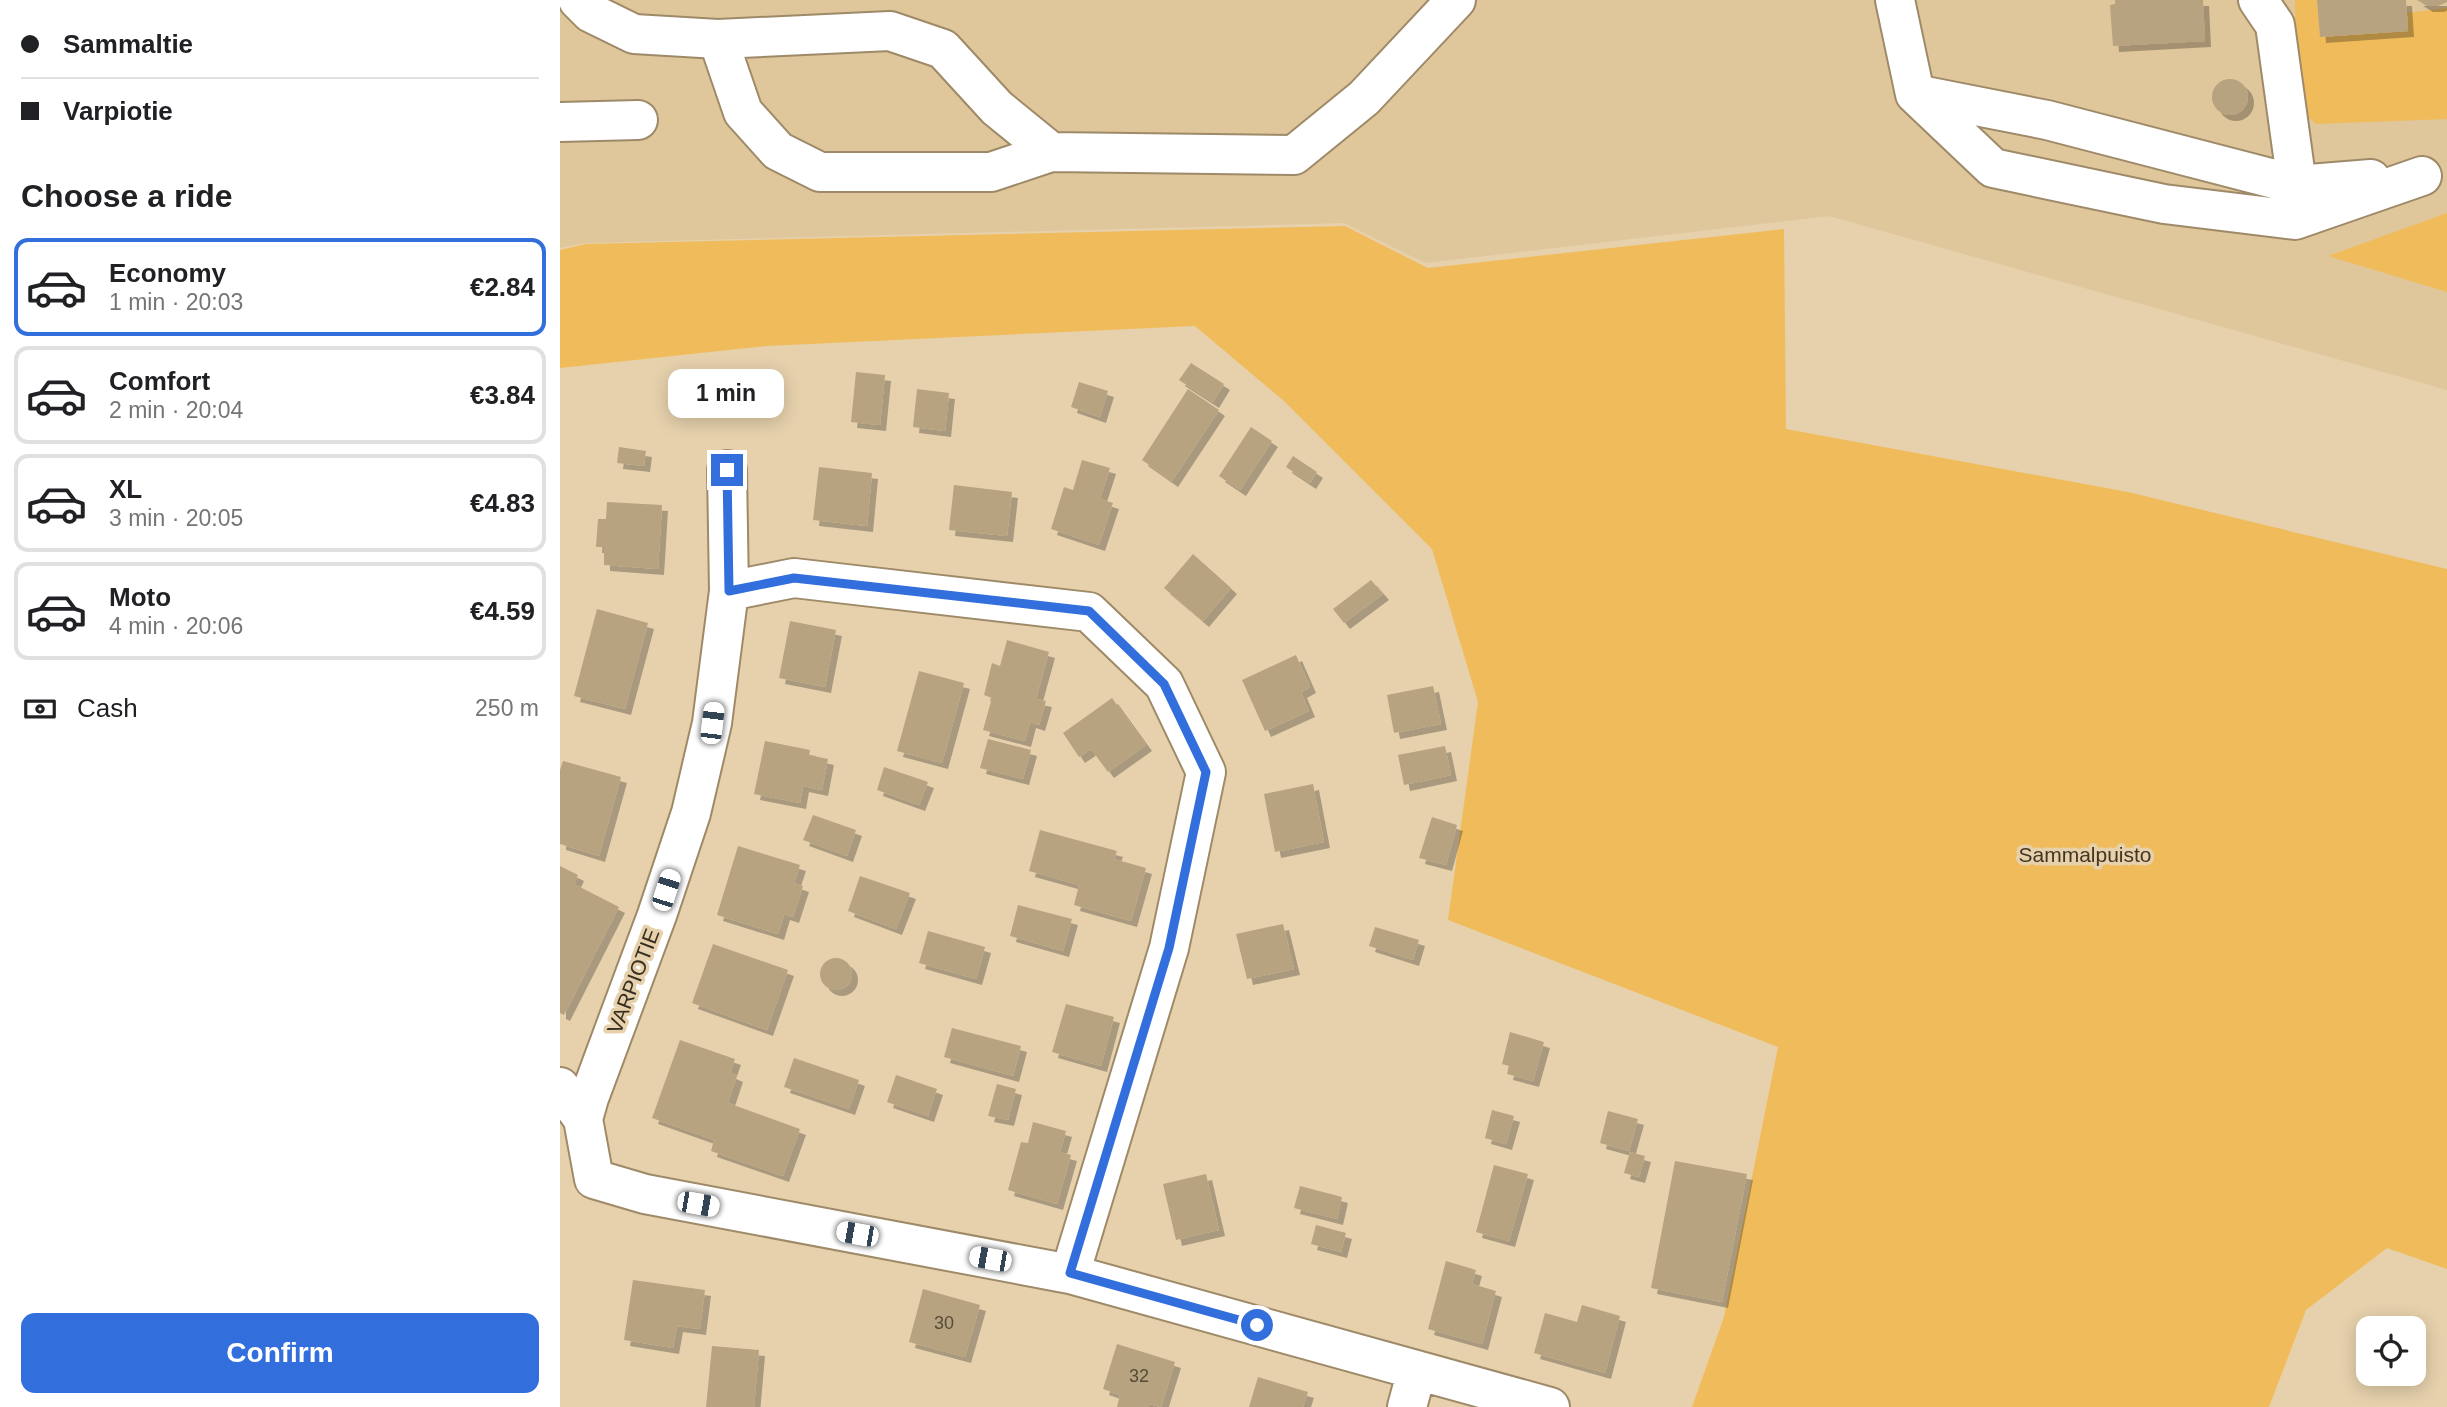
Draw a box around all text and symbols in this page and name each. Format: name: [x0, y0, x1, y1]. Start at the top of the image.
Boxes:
text: Sammaltie: [63, 29, 193, 59]
text: Varpiotie: [63, 96, 173, 126]
text: Choose a ride: [21, 178, 233, 214]
icon: car: [25, 256, 88, 319]
text: Economy: [109, 258, 226, 288]
text: €2.84: [470, 272, 535, 302]
text: 1 min · 20:03: [109, 289, 243, 315]
icon: car: [25, 364, 88, 427]
text: Comfort: [109, 366, 210, 396]
callout: 1 min: [669, 368, 785, 418]
text: €3.84: [470, 380, 535, 410]
text: 1 min: [696, 380, 756, 406]
text: 2 min · 20:04: [109, 397, 243, 423]
route end: [711, 454, 743, 486]
icon: car: [25, 472, 88, 535]
text: XL: [109, 474, 142, 504]
text: €4.83: [470, 488, 535, 518]
text: 3 min · 20:05: [109, 505, 243, 531]
icon: car: [25, 580, 88, 643]
text: Moto: [109, 582, 171, 612]
text: €4.59: [470, 596, 535, 626]
text: 4 min · 20:06: [109, 613, 243, 639]
icon: cash: [21, 690, 59, 728]
text: Cash: [77, 693, 138, 723]
text: 250 m: [475, 695, 539, 721]
car: [700, 701, 725, 745]
park label: Sammalpuisto: [2018, 843, 2152, 866]
car: [650, 867, 683, 913]
street label: VARPIOTIE: [602, 925, 664, 1037]
car: [676, 1190, 721, 1218]
car: [835, 1220, 880, 1248]
car: [968, 1245, 1013, 1273]
route start: [1241, 1309, 1273, 1341]
button: Confirm: [21, 1313, 539, 1393]
house number: 30: [934, 1313, 954, 1333]
map controls: [2356, 1316, 2426, 1386]
button: locate: [2356, 1316, 2426, 1386]
house number: 32: [1129, 1366, 1149, 1386]

